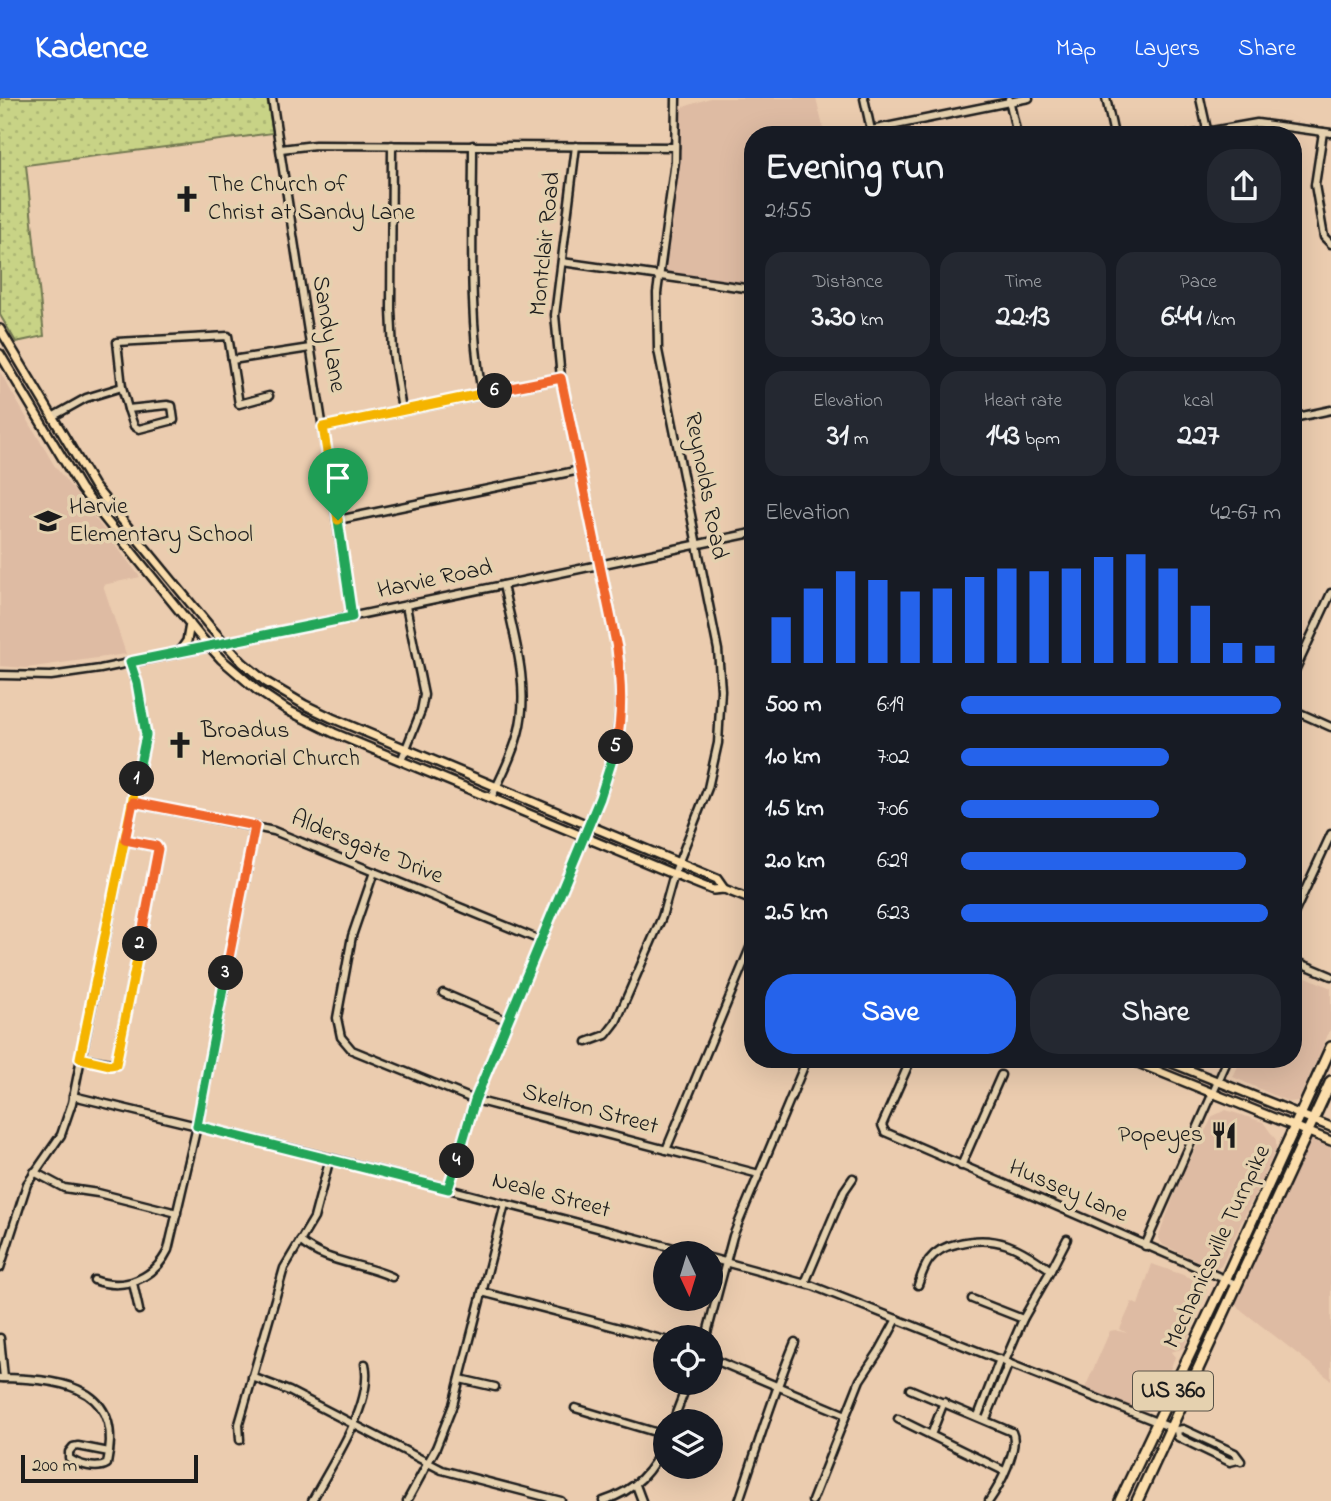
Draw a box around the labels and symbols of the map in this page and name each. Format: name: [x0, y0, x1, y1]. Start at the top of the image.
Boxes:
place label: The Church of Christ at Sandy Lane: [208, 168, 415, 232]
street label: Montclair Road: [521, 170, 571, 318]
church icon: The Church of Christ at Sandy Lane: [172, 184, 202, 214]
street label: Sandy Lane: [301, 273, 355, 395]
pin: 6: [477, 374, 512, 408]
street label: Reynolds Road: [673, 410, 736, 563]
pin: [308, 448, 368, 520]
place label: Harvie Elementary School: [69, 490, 253, 554]
school or university icon: Harvie Elementary School: [33, 506, 63, 536]
street label: Harvie Road: [374, 551, 496, 609]
place label: Broadus Memorial Church: [200, 714, 360, 777]
church icon: Broadus Memorial Church: [165, 730, 195, 760]
pin: 5: [598, 730, 634, 764]
pin: 1: [120, 762, 154, 796]
street label: Aldersgate Drive: [286, 802, 449, 895]
pin: 2: [122, 926, 158, 962]
pin: 3: [208, 956, 244, 990]
street label: Skelton Street: [518, 1075, 662, 1145]
place label: Popeyes: [1118, 1118, 1203, 1154]
restaurant icon: Popeyes: [1209, 1120, 1239, 1150]
street label: Mechanicsville Turnpike: [1155, 1139, 1281, 1355]
pin: 4: [440, 1144, 475, 1178]
street label: Hussey Lane: [1003, 1151, 1133, 1234]
street label: Neale Street: [488, 1163, 614, 1229]
north arrow: [653, 1241, 723, 1311]
road number: US 360: [1133, 1372, 1213, 1410]
scale bar: [21, 1452, 198, 1484]

